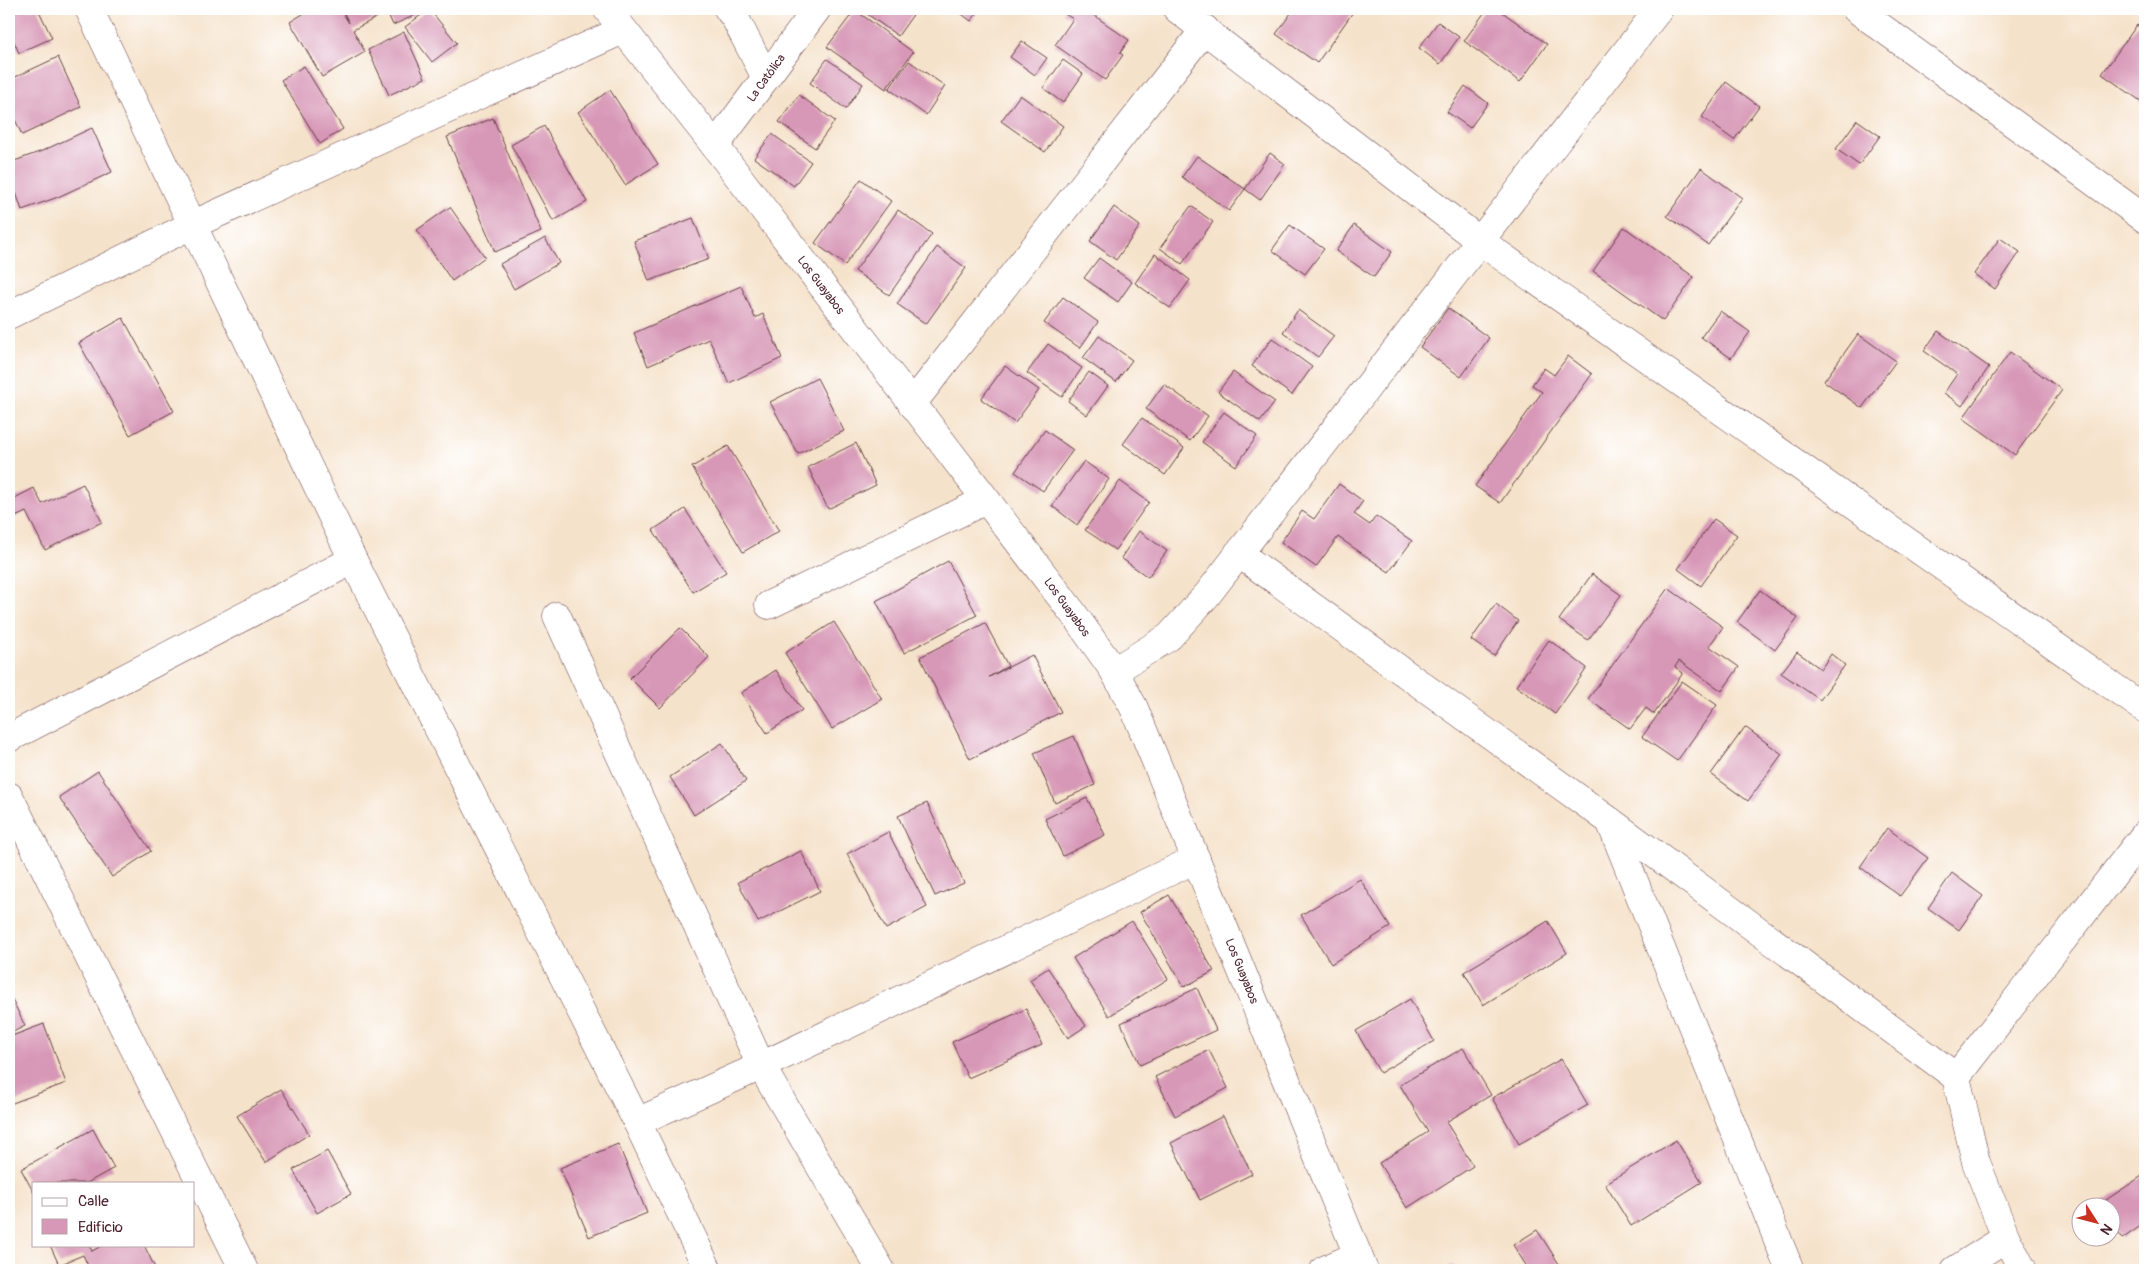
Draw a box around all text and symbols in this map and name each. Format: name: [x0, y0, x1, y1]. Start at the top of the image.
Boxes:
street label: La Católica: [744, 51, 789, 105]
street label: Los Guayabos: [794, 253, 848, 318]
street label: Los Guayabos: [1040, 575, 1093, 640]
street label: Los Guayabos: [1222, 936, 1262, 1007]
legend: [32, 1182, 195, 1246]
text: Calle: [78, 1192, 109, 1211]
north arrow: [2072, 1196, 2122, 1246]
text: Edificio: [78, 1218, 123, 1237]
text: N: [2096, 1221, 2116, 1238]

